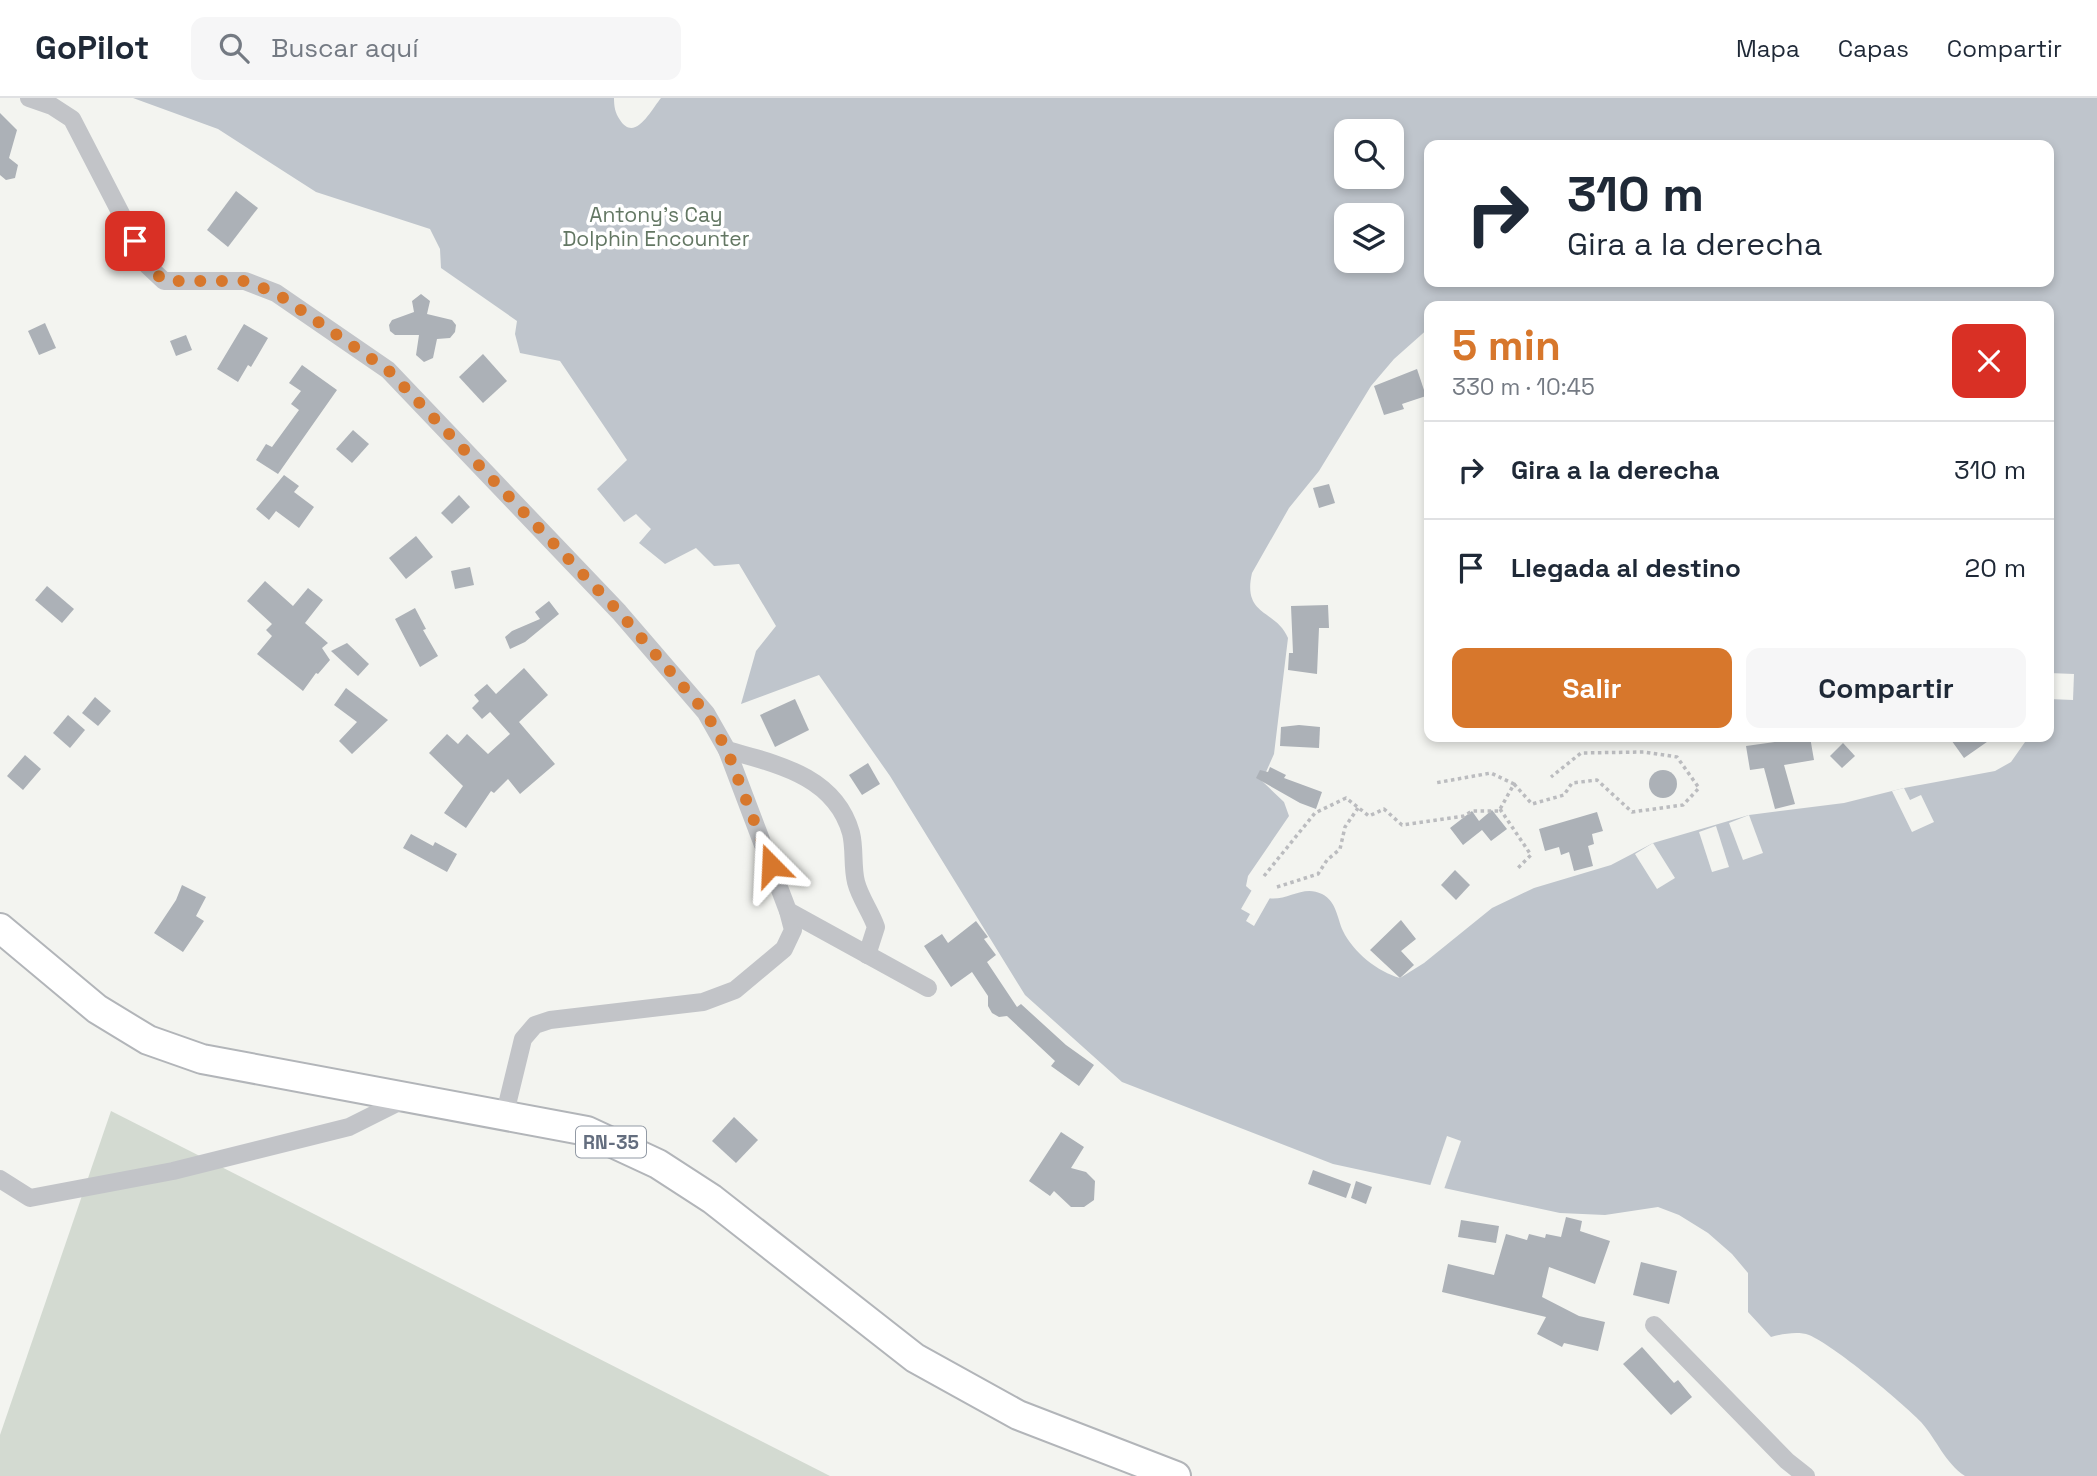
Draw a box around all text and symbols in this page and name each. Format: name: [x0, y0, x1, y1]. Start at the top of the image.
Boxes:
search box: [191, 17, 681, 80]
text: GoPilot: [35, 27, 149, 69]
icon: search: [215, 29, 253, 67]
text: Buscar aquí: [271, 31, 419, 65]
text: Mapa: [1736, 33, 1800, 64]
text: Capas: [1838, 33, 1909, 64]
text: Compartir: [1947, 33, 2062, 64]
map controls: [1334, 119, 1404, 273]
button: search: [1334, 119, 1404, 189]
text: 310 m: [1567, 163, 1704, 225]
icon: right: [1452, 168, 1543, 259]
park label: Antony's Cay Dolphin Encounter: [562, 201, 750, 252]
button: layers: [1334, 203, 1404, 273]
pin: [105, 211, 165, 271]
icon: arrive: [116, 222, 154, 260]
text: Gira a la derecha: [1567, 224, 1822, 264]
text: 5 min: [1452, 319, 1561, 372]
button: close: [1952, 324, 2026, 398]
text: 330 m · 10:45: [1452, 372, 1595, 402]
icon: right: [1452, 451, 1490, 489]
text: Gira a la derecha: [1511, 453, 1720, 487]
text: 310 m: [1954, 453, 2026, 487]
icon: arrive: [1452, 549, 1490, 587]
text: Llegada al destino: [1511, 551, 1741, 585]
text: 20 m: [1965, 551, 2026, 585]
button: Salir: [1452, 648, 1732, 728]
button: Compartir: [1746, 648, 2026, 728]
position arrow: [734, 828, 808, 902]
road number: RN-35: [576, 1126, 646, 1158]

